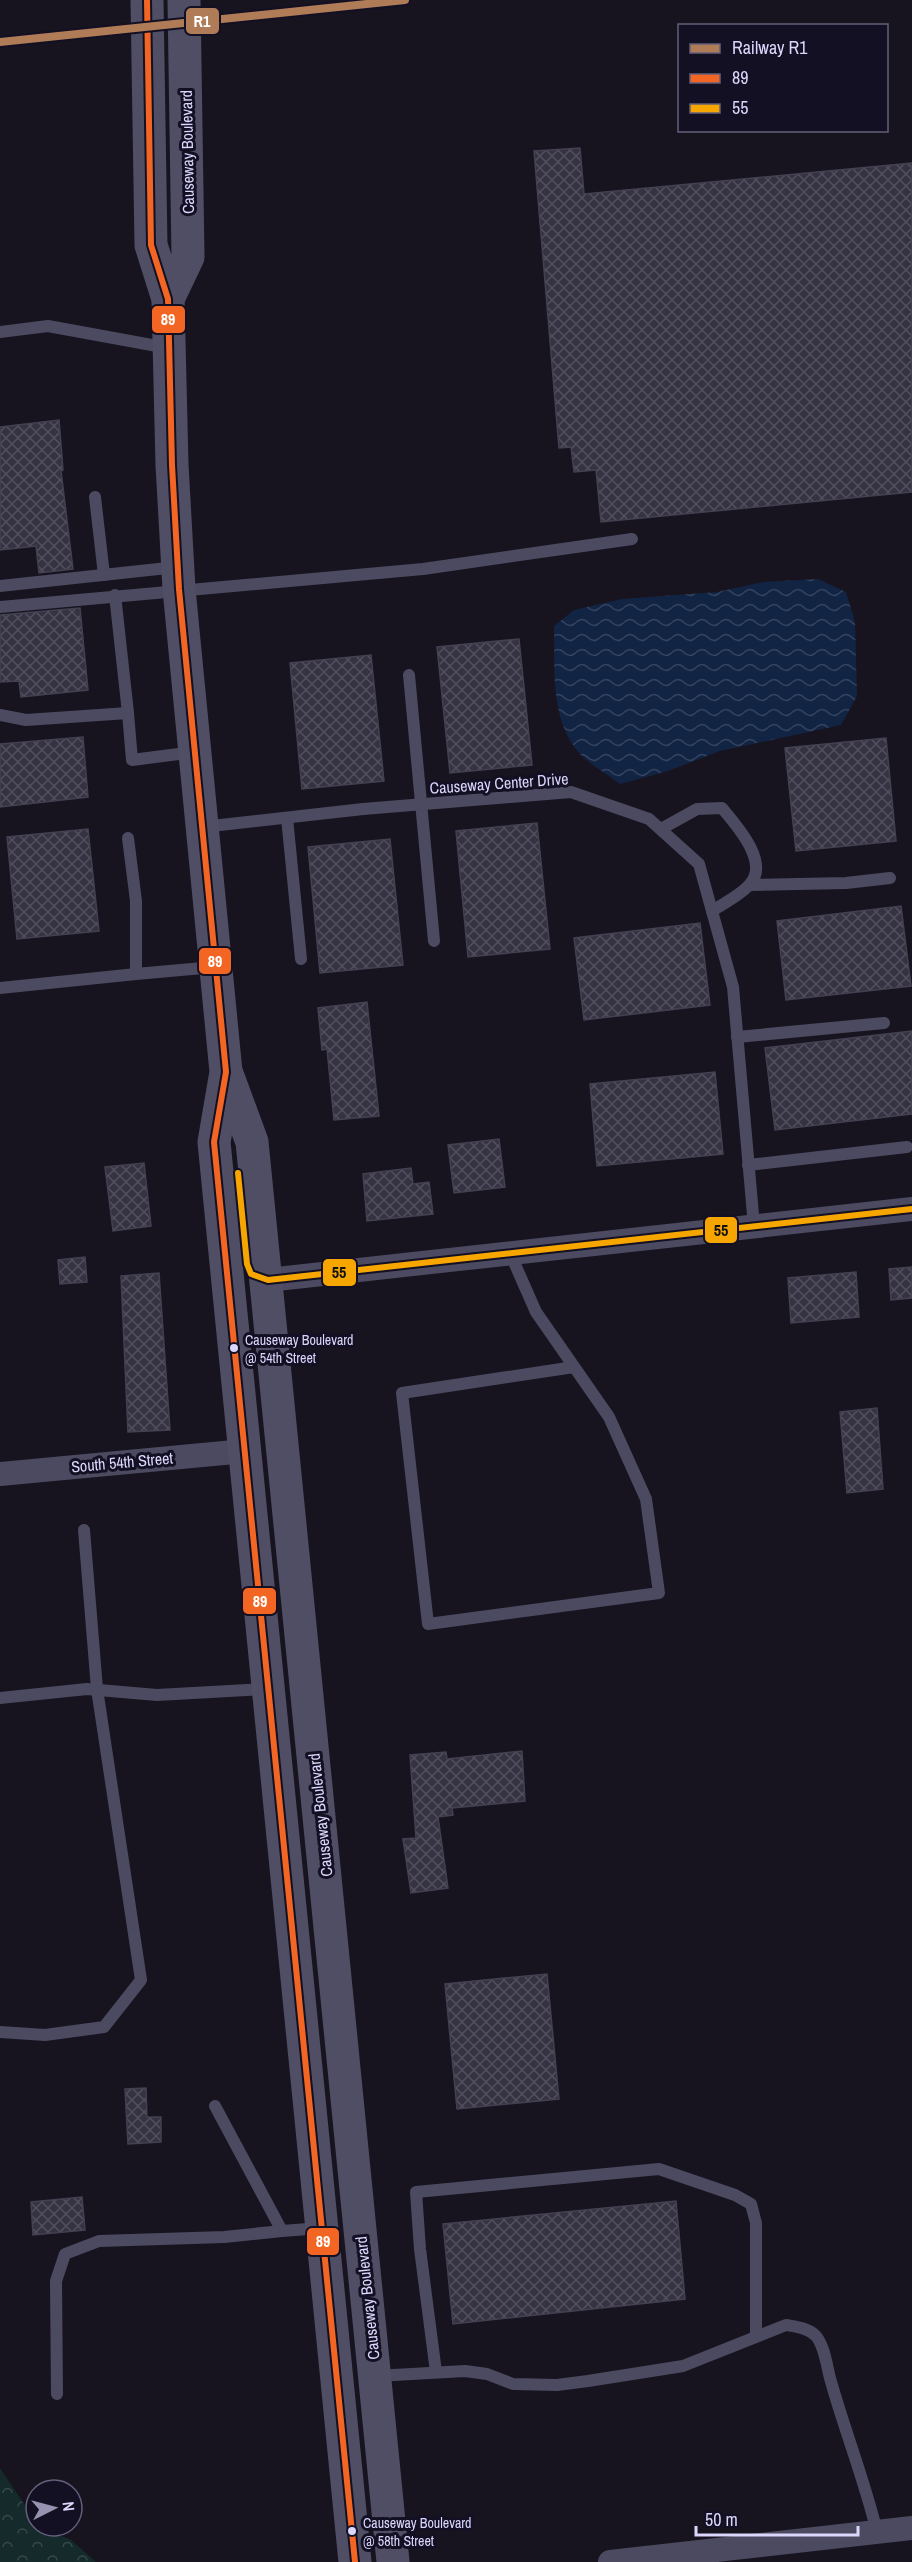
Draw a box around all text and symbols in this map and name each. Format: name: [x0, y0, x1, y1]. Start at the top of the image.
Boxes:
line badge: R1: [185, 7, 220, 35]
text: R1: [194, 10, 211, 32]
legend: [678, 24, 888, 132]
text: Railway R1: [732, 35, 808, 60]
text: 89: [732, 65, 748, 90]
street label: Causeway Boulevard: [175, 90, 199, 214]
text: 55: [732, 95, 748, 120]
line badge: 89: [151, 305, 186, 334]
text: 89: [161, 308, 175, 330]
street label: Causeway Center Drive: [429, 767, 569, 799]
line badge: 89: [198, 947, 232, 975]
text: 89: [208, 950, 222, 972]
line badge: 55: [704, 1216, 738, 1244]
text: 55: [714, 1219, 728, 1241]
line badge: 55: [322, 1258, 357, 1287]
text: 55: [332, 1261, 346, 1283]
place label: Causeway Boulevard @ 54th Street: [245, 1331, 353, 1367]
marker: Causeway Boulevard @ 54th Street: [228, 1342, 240, 1354]
street label: South 54th Street: [70, 1447, 174, 1477]
line badge: 89: [242, 1587, 277, 1615]
text: 89: [253, 1590, 267, 1612]
street label: Causeway Boulevard: [303, 1752, 337, 1878]
line badge: 89: [306, 2227, 340, 2256]
text: 89: [316, 2230, 330, 2252]
street label: Causeway Boulevard: [350, 2235, 384, 2361]
north arrow: [24, 2478, 84, 2538]
scale bar: [696, 2499, 858, 2537]
text: N: [57, 2501, 80, 2512]
text: 50 m: [705, 2507, 738, 2532]
place label: Causeway Boulevard @ 58th Street: [363, 2514, 471, 2550]
marker: Causeway Boulevard @ 58th Street: [346, 2525, 358, 2537]

